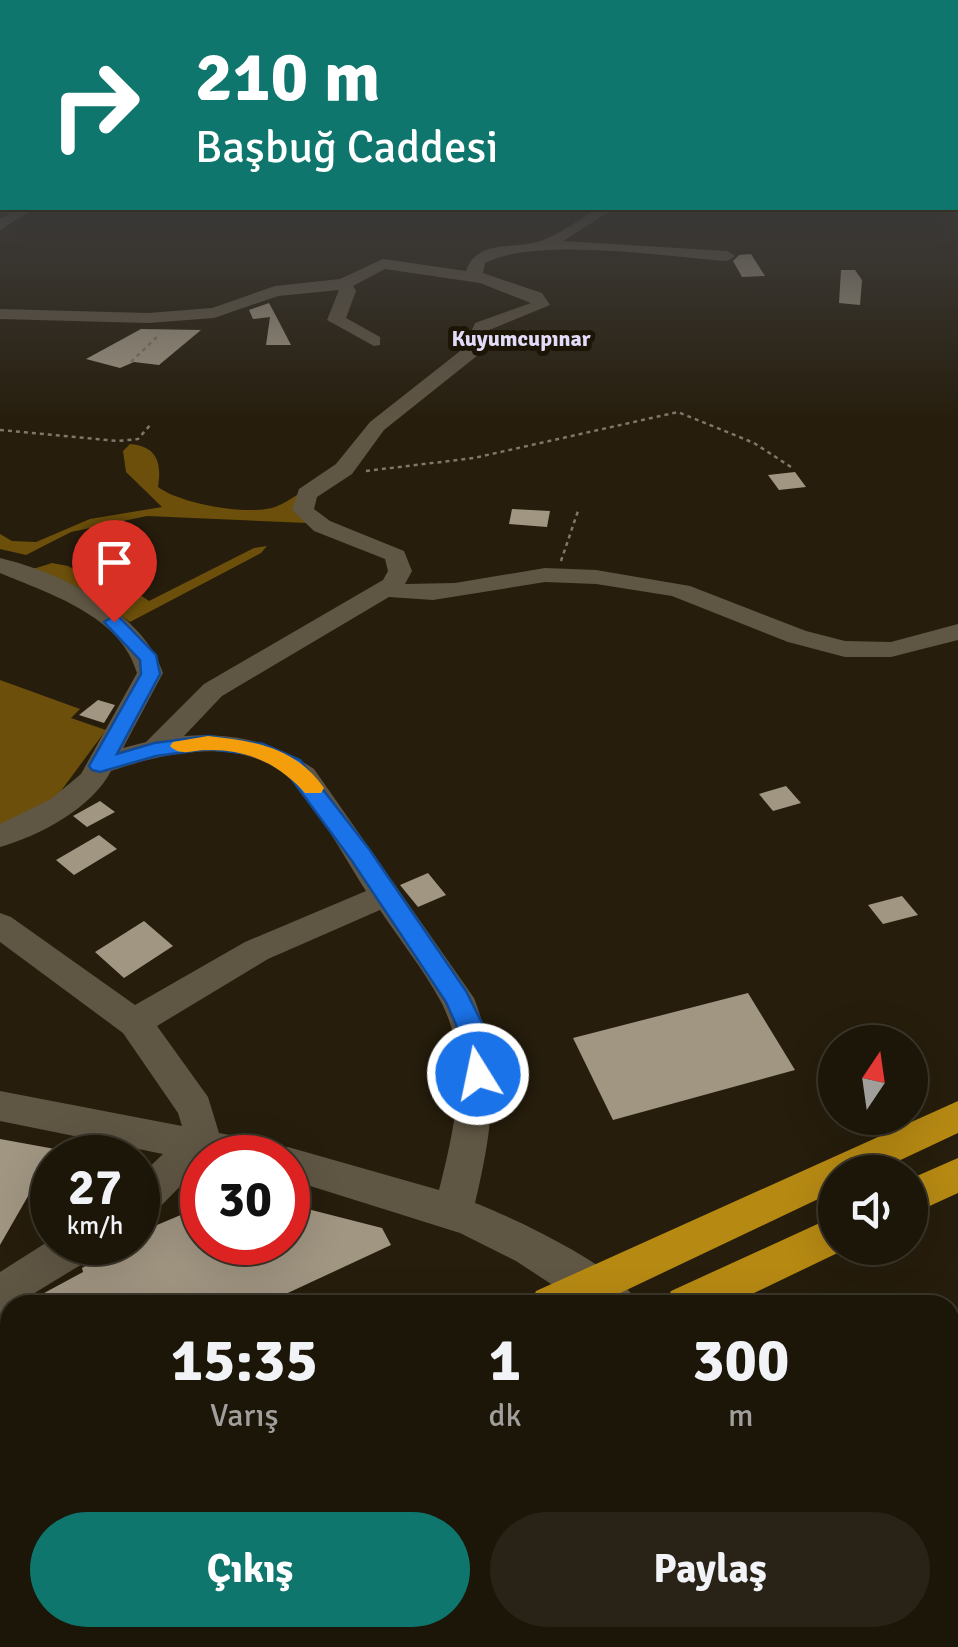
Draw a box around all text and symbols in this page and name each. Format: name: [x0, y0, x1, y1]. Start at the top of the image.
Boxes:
text: 210 m: [195, 34, 380, 120]
icon: right: [30, 40, 160, 170]
text: Başbuğ Caddesi: [195, 120, 498, 175]
district label: Kuyumcupınar: [451, 325, 591, 352]
pin: [72, 520, 157, 623]
icon: arrive: [87, 535, 142, 590]
position arrow: [426, 1022, 530, 1126]
north arrow: [818, 1025, 928, 1135]
map controls: [818, 1025, 928, 1265]
speed limit sign: 30: [180, 1135, 310, 1265]
button: sound: [818, 1155, 928, 1265]
text: 27: [68, 1157, 122, 1219]
text: km/h: [67, 1210, 123, 1241]
text: 15:35: [171, 1324, 318, 1398]
text: 1: [489, 1324, 521, 1398]
text: 300: [692, 1324, 789, 1398]
text: Varış: [210, 1396, 278, 1435]
text: dk: [489, 1396, 522, 1435]
text: m: [728, 1396, 754, 1435]
button: Çıkış: [30, 1512, 470, 1627]
button: Paylaş: [490, 1512, 930, 1627]

